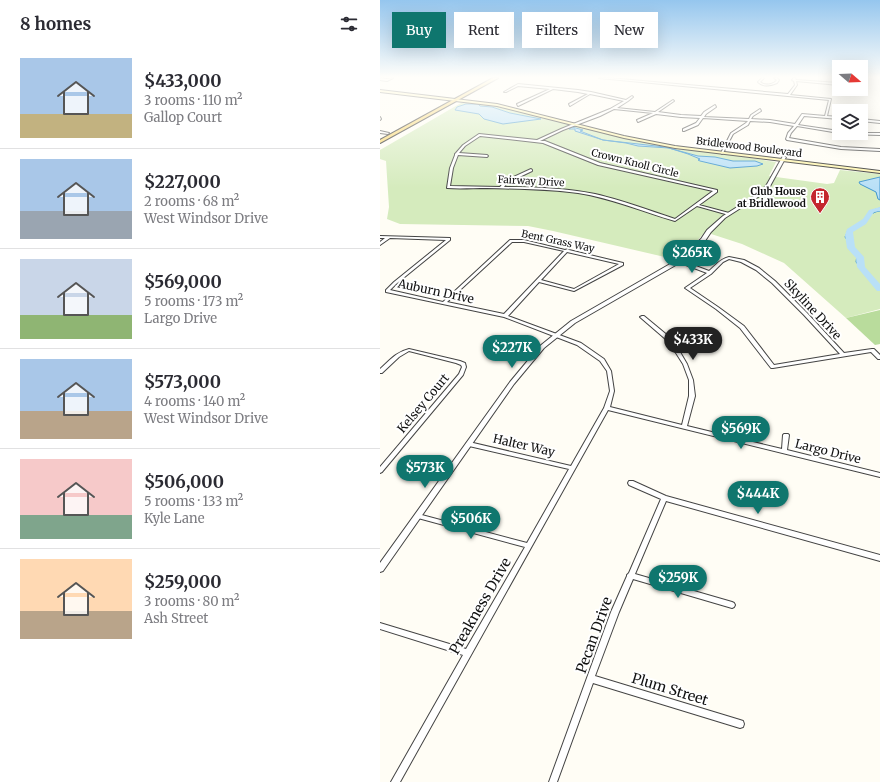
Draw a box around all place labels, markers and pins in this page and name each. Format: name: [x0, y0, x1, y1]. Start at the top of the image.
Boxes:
place label: Club House at Bridlewood: [737, 185, 807, 210]
building icon: Club House at Bridlewood: [809, 186, 831, 214]
pin: $265K: [664, 240, 720, 274]
pin: $433K: [665, 327, 721, 361]
pin: $227K: [484, 335, 540, 369]
pin: $569K: [713, 416, 769, 450]
pin: $573K: [397, 455, 453, 489]
pin: $444K: [730, 481, 786, 515]
pin: $506K: [443, 506, 499, 540]
pin: $259K: [650, 565, 706, 599]

